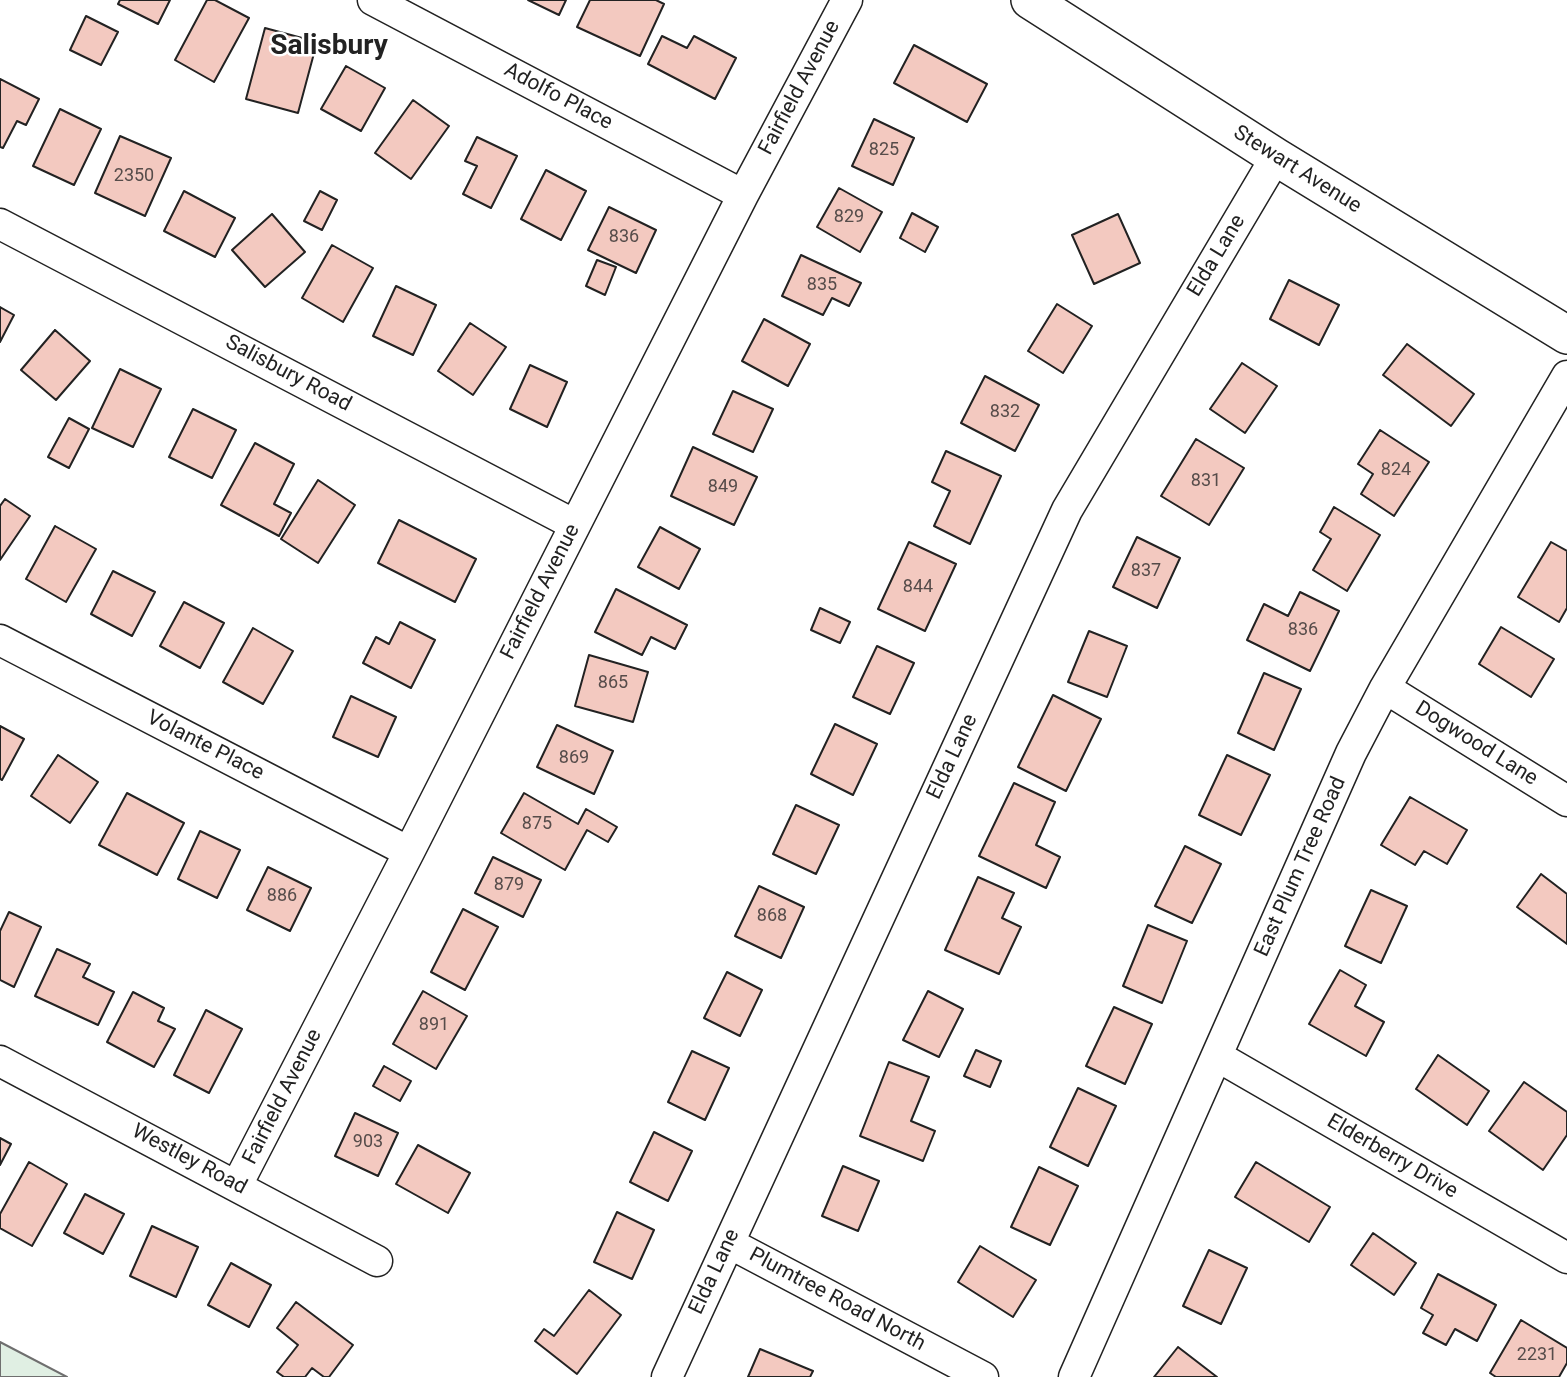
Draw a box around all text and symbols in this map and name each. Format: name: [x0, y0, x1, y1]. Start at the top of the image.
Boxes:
street label: Fairfield Avenue: [754, 17, 846, 159]
district label: Salisbury: [270, 30, 388, 64]
street label: Adolfo Place: [500, 58, 616, 136]
street label: Stewart Avenue: [1228, 121, 1366, 219]
house number: 825: [869, 139, 899, 161]
house number: 2350: [114, 165, 154, 187]
house number: 829: [834, 206, 864, 228]
street label: Elda Lane: [1183, 211, 1251, 301]
house number: 836: [609, 226, 639, 248]
house number: 835: [807, 274, 837, 296]
street label: Salisbury Road: [221, 330, 355, 418]
house number: 832: [990, 401, 1020, 423]
house number: 824: [1381, 459, 1411, 481]
house number: 831: [1191, 470, 1221, 492]
house number: 849: [708, 476, 738, 498]
street label: Fairfield Avenue: [496, 520, 586, 664]
house number: 837: [1131, 560, 1161, 582]
house number: 844: [903, 576, 933, 598]
house number: 836: [1288, 619, 1318, 641]
house number: 865: [598, 672, 628, 694]
street label: Dogwood Lane: [1410, 696, 1542, 792]
street label: Volante Place: [142, 706, 268, 786]
street label: Elda Lane: [922, 710, 984, 804]
house number: 869: [559, 747, 589, 769]
street label: East Plum Tree Road: [1250, 773, 1352, 961]
house number: 875: [522, 813, 552, 835]
house number: 879: [494, 874, 524, 896]
house number: 886: [267, 885, 297, 907]
house number: 868: [757, 905, 787, 927]
house number: 891: [419, 1014, 449, 1036]
street label: Fairfield Avenue: [238, 1025, 328, 1169]
street label: Elderberry Drive: [1322, 1109, 1462, 1205]
street label: Westley Road: [127, 1119, 251, 1201]
house number: 903: [353, 1131, 383, 1153]
street label: Elda Lane: [684, 1225, 746, 1319]
street label: Plumtree Road North: [745, 1243, 929, 1357]
house number: 2231: [1517, 1344, 1557, 1366]

